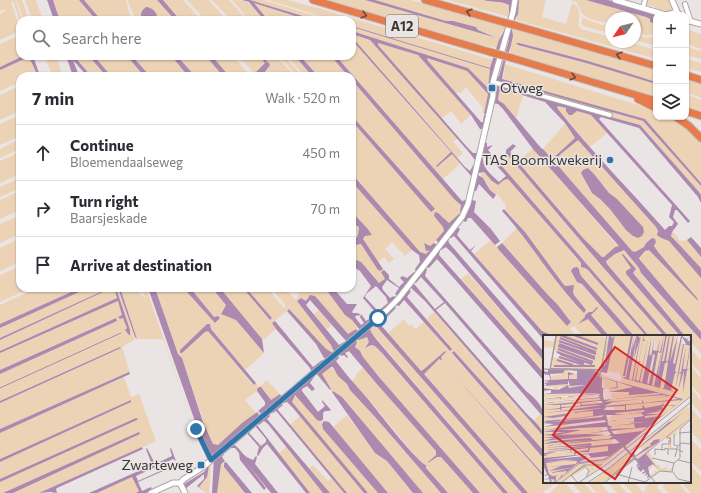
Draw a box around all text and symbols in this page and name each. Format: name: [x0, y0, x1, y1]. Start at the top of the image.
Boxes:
one-way arrow: [465, 8, 472, 17]
one-way arrow: [361, 10, 368, 19]
north arrow: [605, 12, 641, 48]
map controls: [653, 12, 689, 120]
button: +: [653, 12, 689, 48]
road number: A12: [386, 15, 418, 37]
search box: [16, 16, 356, 60]
icon: search: [30, 27, 52, 49]
text: Search here: [62, 29, 141, 47]
button: −: [653, 48, 689, 84]
one-way arrow: [615, 51, 622, 60]
one-way arrow: [570, 72, 577, 80]
place label: Otweg: [500, 79, 544, 96]
marker: Otweg: [487, 83, 497, 93]
button: layers: [653, 84, 689, 120]
text: 7 min: [32, 88, 74, 109]
text: Walk · 520 m: [265, 90, 340, 106]
text: Continue: [70, 136, 134, 154]
icon: ahead: [32, 142, 54, 164]
text: 450 m: [302, 145, 340, 161]
place label: TAS Boomkwekerij: [482, 151, 602, 168]
text: Bloemendaalseweg: [70, 154, 183, 170]
marker: TAS Boomkwekerij: [605, 155, 615, 165]
text: Turn right: [70, 192, 139, 210]
icon: right: [32, 198, 54, 220]
text: 70 m: [311, 201, 340, 217]
text: Baarsjeskade: [70, 210, 147, 226]
icon: arrive: [32, 254, 54, 276]
text: Arrive at destination: [70, 256, 212, 274]
route start: [369, 309, 387, 327]
inset map: [543, 335, 691, 483]
route end: [187, 420, 205, 438]
place label: Zwarteweg: [121, 456, 193, 473]
marker: Zwarteweg: [196, 460, 206, 470]

